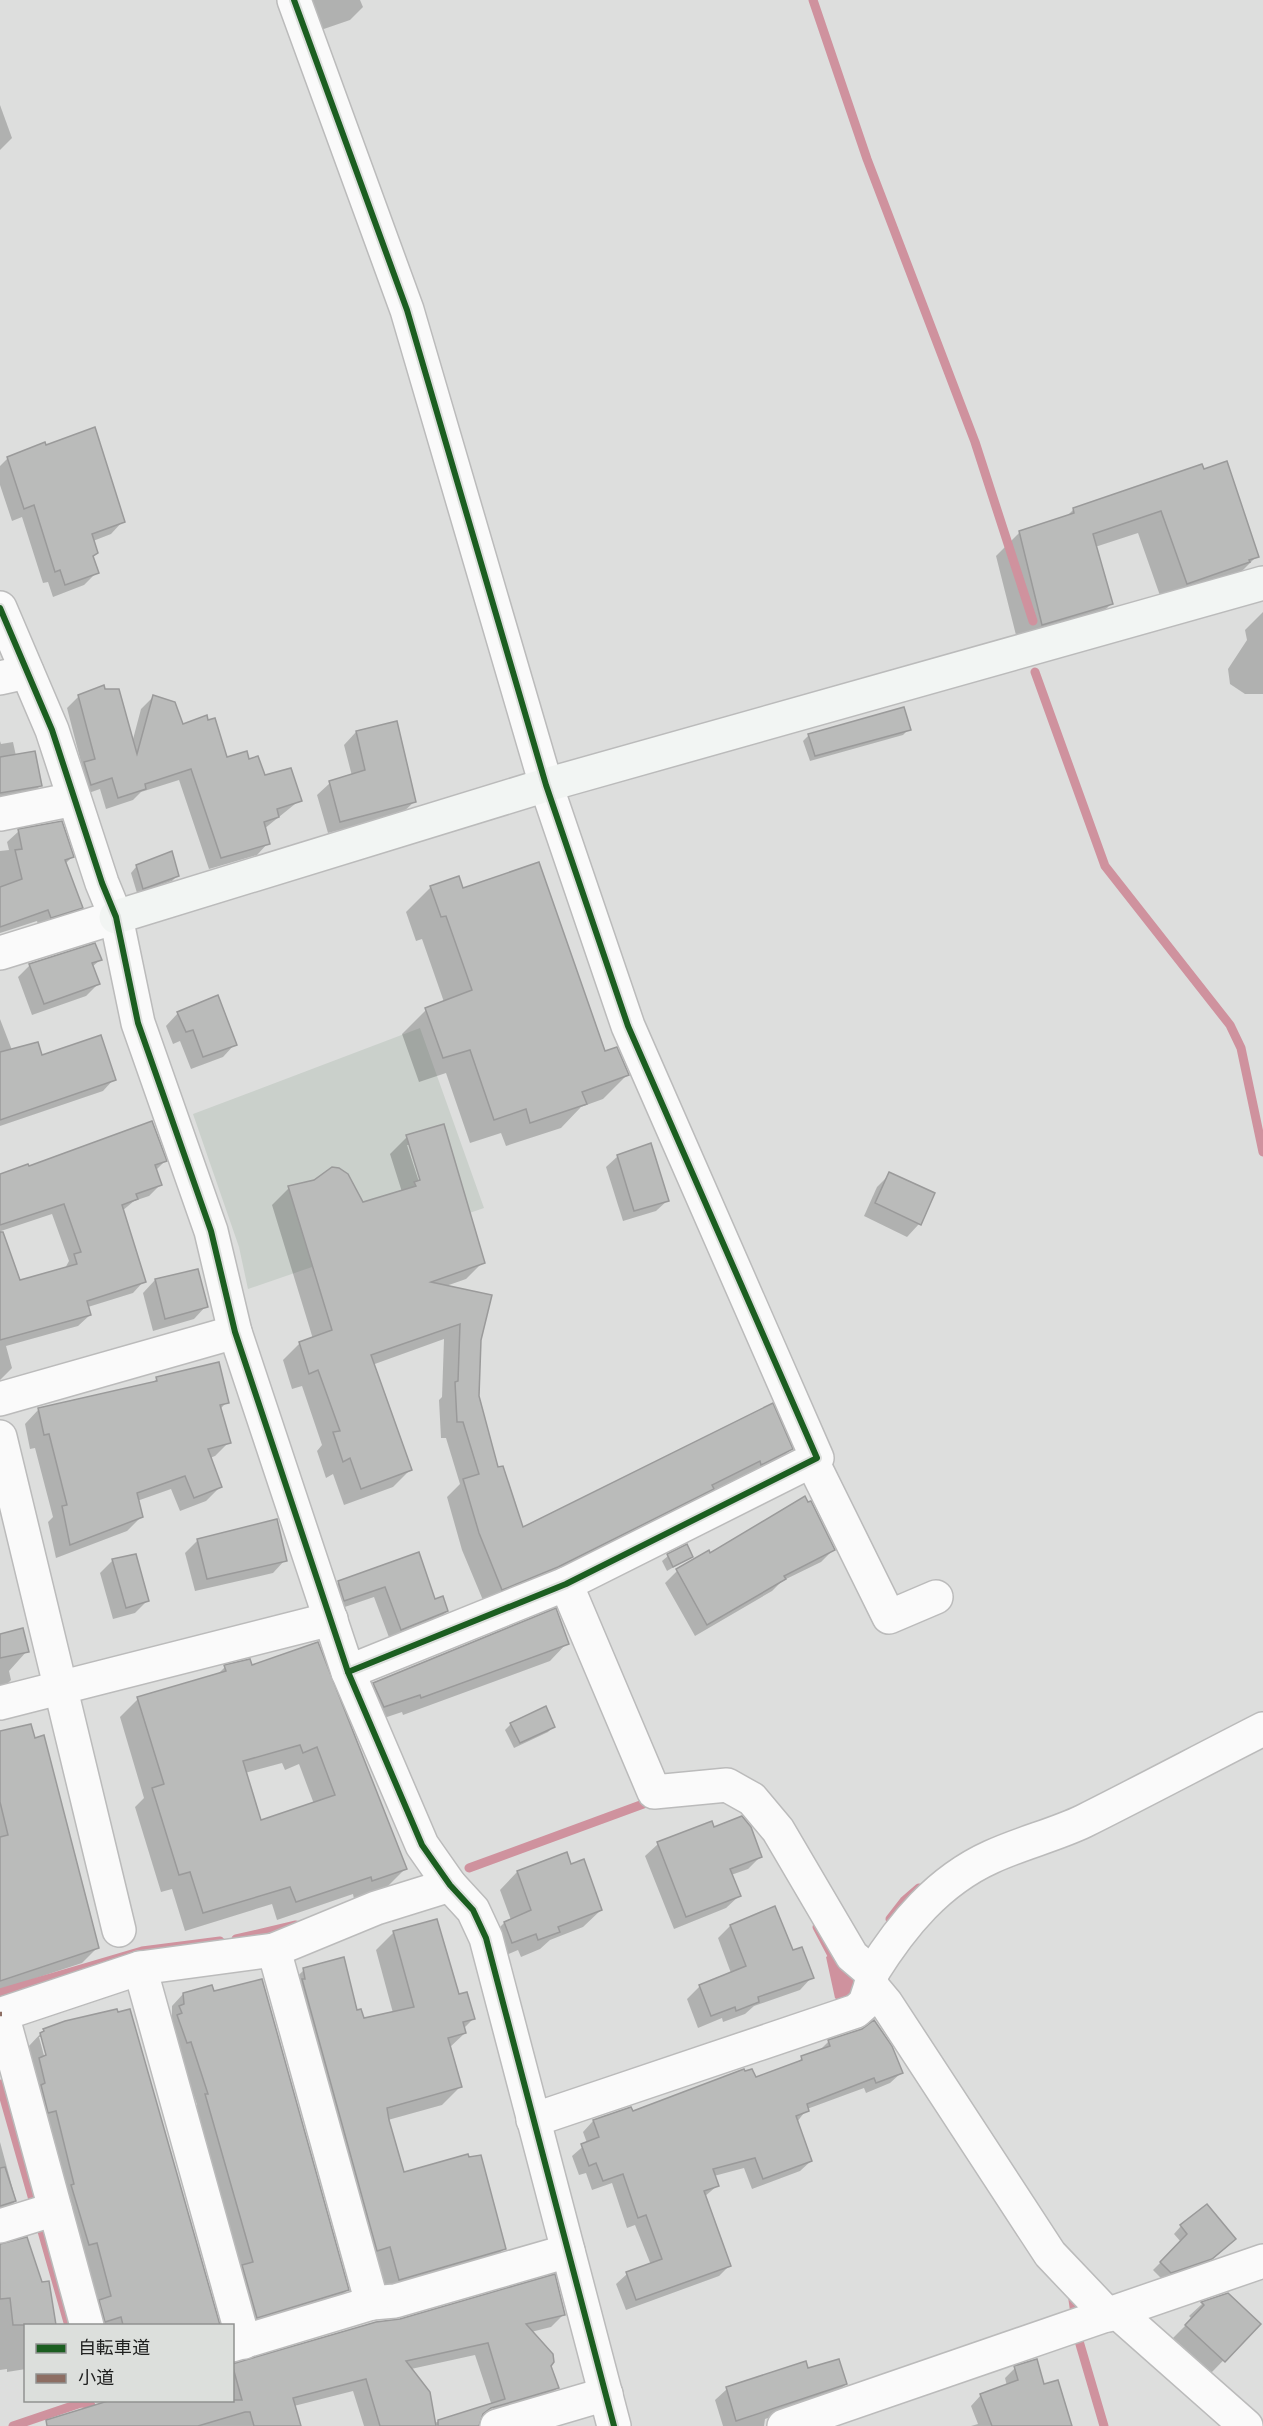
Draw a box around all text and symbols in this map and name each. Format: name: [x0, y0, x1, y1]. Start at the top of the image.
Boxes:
legend: [24, 2324, 234, 2402]
text: 自転車道: [78, 2336, 150, 2359]
text: 小道: [78, 2366, 114, 2389]

